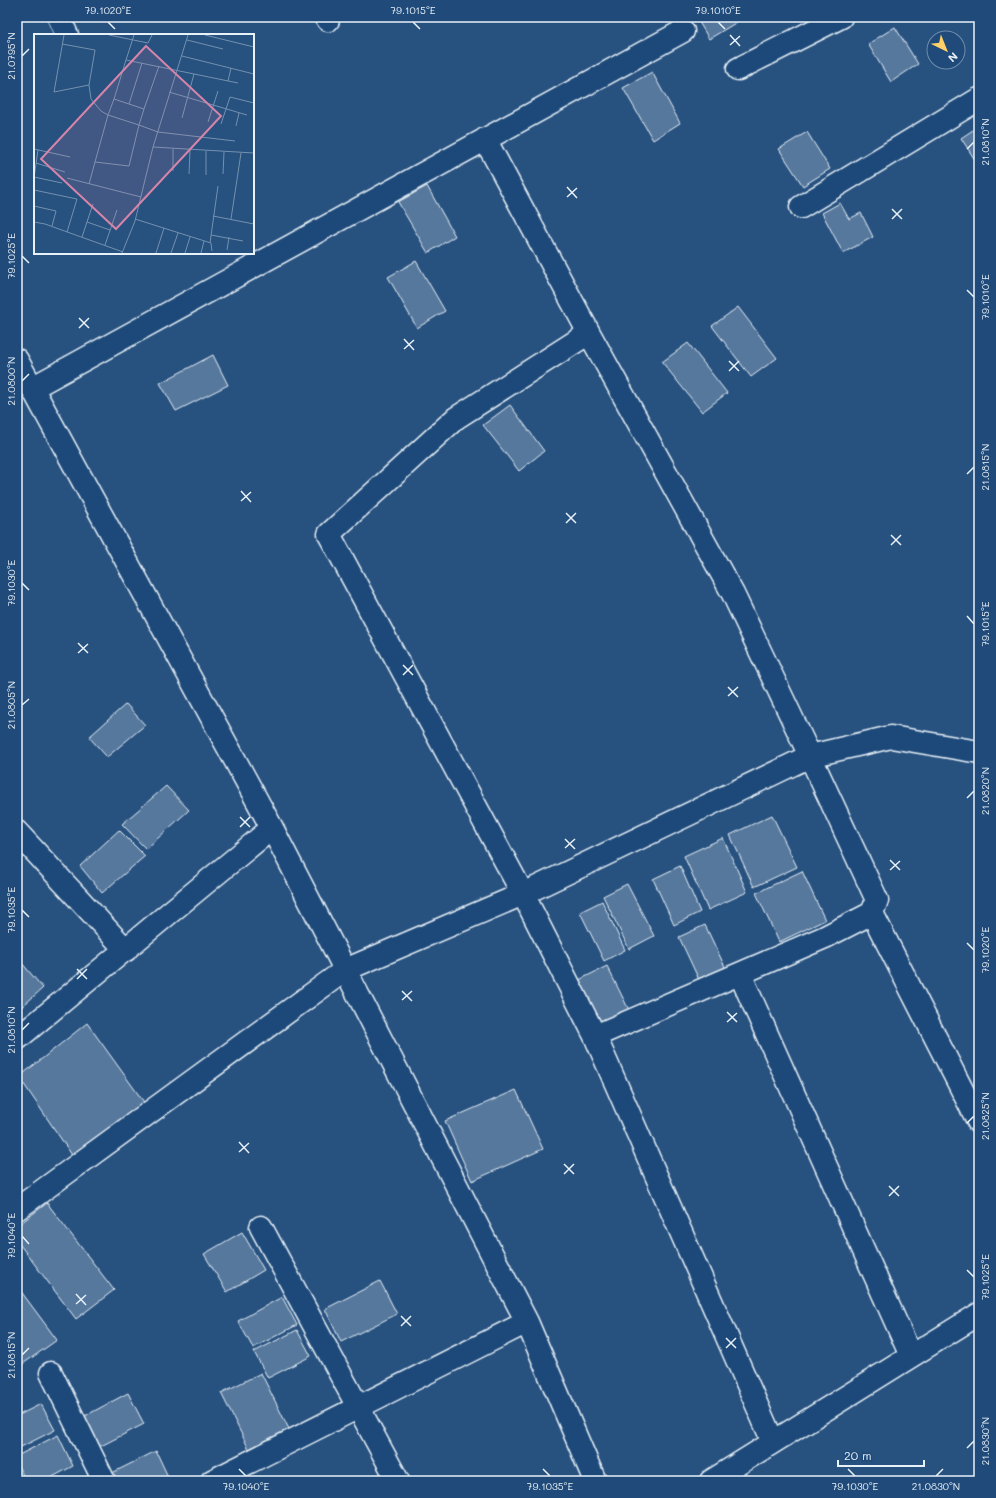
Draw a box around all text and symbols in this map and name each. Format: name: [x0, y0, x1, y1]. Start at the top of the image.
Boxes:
text: 79.1020°E: [85, 3, 131, 17]
text: 79.1015°E: [391, 3, 436, 17]
text: 79.1010°E: [695, 3, 741, 17]
north arrow: [926, 30, 966, 70]
text: 21.0795°N: [4, 32, 18, 80]
inset map: [34, 34, 254, 254]
text: N: [945, 49, 961, 66]
text: 21.0810°N: [978, 118, 992, 166]
text: 79.1025°E: [4, 233, 18, 279]
text: 79.1010°E: [978, 274, 992, 320]
text: 21.0800°N: [4, 357, 18, 405]
text: 21.0815°N: [978, 444, 992, 490]
text: 79.1030°E: [4, 559, 18, 606]
text: 79.1015°E: [978, 601, 992, 646]
text: 21.0805°N: [4, 681, 18, 729]
text: 21.0820°N: [978, 767, 992, 815]
text: 79.1035°E: [4, 887, 18, 933]
text: 79.1020°E: [978, 927, 992, 973]
text: 21.0810°N: [4, 1006, 18, 1054]
text: 21.0825°N: [978, 1092, 992, 1140]
text: 79.1040°E: [4, 1212, 18, 1259]
text: 79.1025°E: [978, 1254, 992, 1300]
text: 21.0815°N: [4, 1332, 18, 1378]
text: 21.0830°N: [978, 1417, 992, 1465]
scale bar: [838, 1442, 924, 1468]
text: 20 m: [844, 1447, 872, 1463]
text: 79.1040°E: [223, 1479, 270, 1493]
text: 79.1035°E: [527, 1479, 573, 1493]
text: 79.1030°E: [832, 1479, 879, 1493]
text: 21.0830°N: [912, 1479, 960, 1493]

